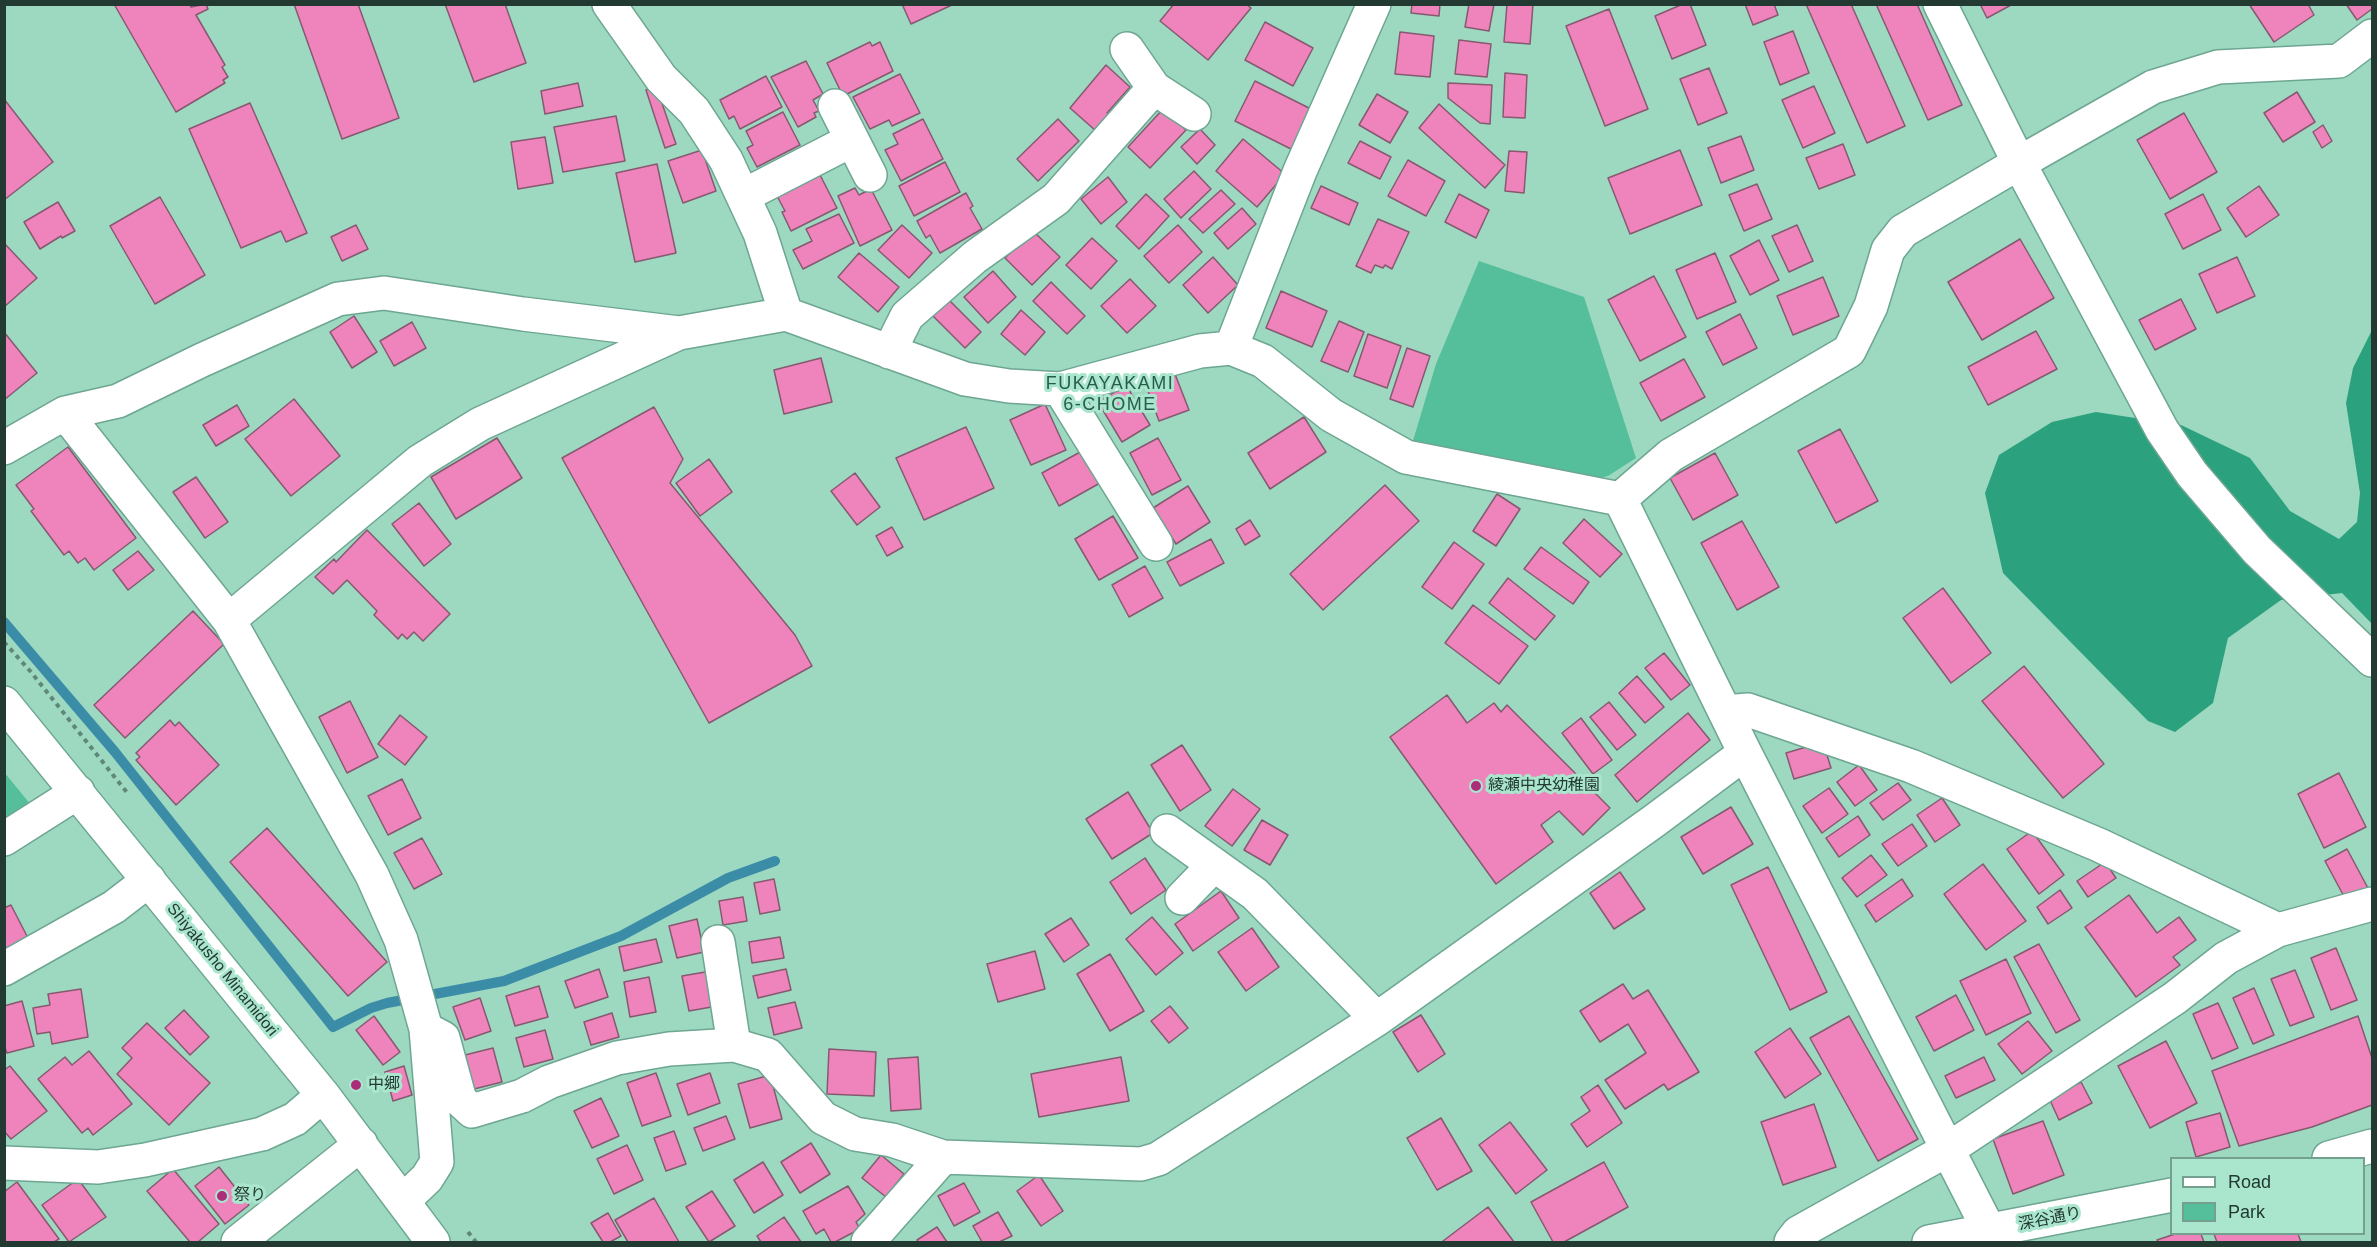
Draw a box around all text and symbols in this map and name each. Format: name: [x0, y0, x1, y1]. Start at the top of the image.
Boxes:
district label: FUKAYAKAMI 6-CHOME: [1046, 373, 1174, 416]
place label: 綾瀬中央幼稚園: [1488, 776, 1600, 796]
marker: 綾瀬中央幼稚園: [1469, 779, 1483, 793]
street label: Shiyakusho Minamidori: [162, 900, 282, 1040]
place label: 中郷: [368, 1075, 400, 1095]
marker: 中郷: [349, 1078, 363, 1092]
legend: [2170, 1157, 2365, 1235]
text: Road: [2228, 1172, 2271, 1192]
place label: 祭り: [234, 1186, 266, 1206]
marker: 祭り: [215, 1189, 229, 1203]
text: Park: [2228, 1202, 2265, 1222]
street label: 深谷通り: [2017, 1203, 2083, 1235]

